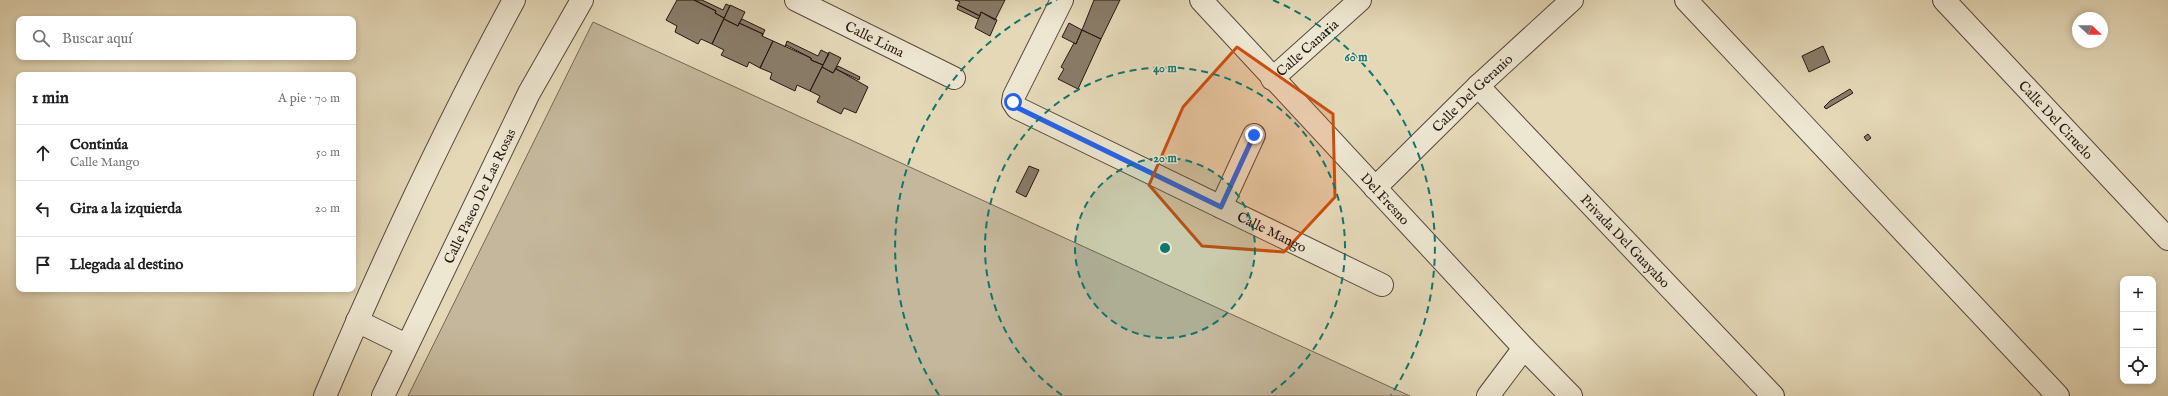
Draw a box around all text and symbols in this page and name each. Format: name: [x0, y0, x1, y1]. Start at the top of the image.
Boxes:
north arrow: [2072, 12, 2108, 48]
street label: Calle Canaria: [1273, 15, 1343, 81]
search box: [16, 16, 356, 60]
street label: Calle Lima: [842, 18, 908, 62]
icon: search: [30, 27, 52, 49]
text: Buscar aquí: [62, 29, 132, 48]
text: 60 m: [1345, 50, 1368, 65]
street label: Calle Del Geranio: [1429, 50, 1517, 136]
text: 40 m: [1153, 61, 1178, 76]
street label: Calle Del Ciruelo: [2014, 77, 2097, 164]
text: 1 min: [32, 88, 69, 109]
text: A pie · 70 m: [278, 90, 340, 107]
route start: [1004, 93, 1022, 111]
street label: Calle Paseo De Las Rosas: [440, 126, 521, 267]
route end: [1245, 126, 1263, 144]
text: Continúa: [70, 135, 128, 154]
icon: ahead: [32, 142, 54, 164]
text: 50 m: [316, 144, 340, 161]
text: 20 m: [1153, 151, 1177, 166]
text: Calle Mango: [70, 154, 140, 171]
street label: Del Fresno: [1356, 169, 1414, 230]
street label: Privada Del Guayabo: [1576, 191, 1674, 293]
icon: left: [32, 198, 54, 220]
text: Gira a la izquierda: [70, 199, 182, 218]
text: 20 m: [315, 200, 340, 217]
street label: Calle Mango: [1234, 208, 1310, 257]
centre of rings: [1158, 241, 1172, 255]
icon: arrive: [32, 254, 54, 276]
text: Llegada al destino: [70, 255, 183, 274]
map controls: [2120, 276, 2156, 384]
button: +: [2120, 276, 2156, 312]
button: −: [2120, 312, 2156, 348]
button: locate: [2120, 348, 2156, 384]

